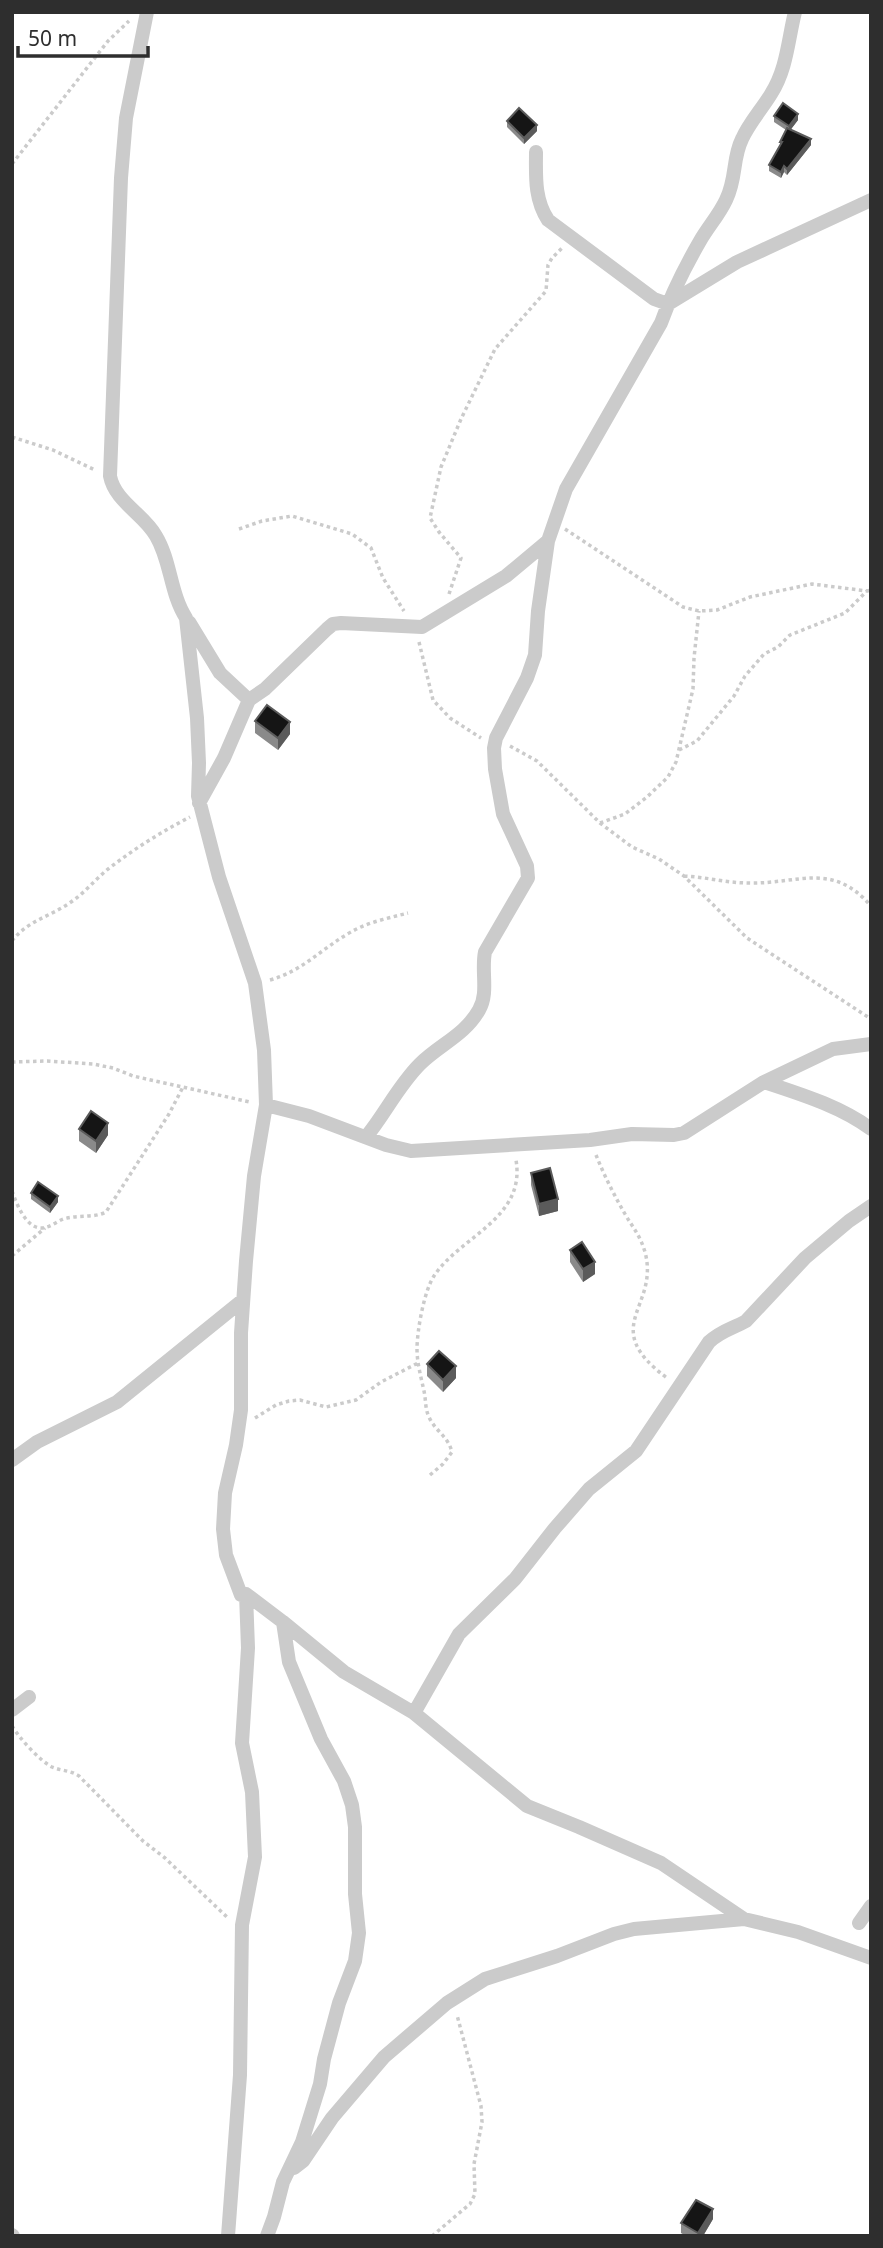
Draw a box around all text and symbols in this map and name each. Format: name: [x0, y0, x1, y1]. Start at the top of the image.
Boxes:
scale bar: [18, 14, 147, 58]
text: 50 m: [28, 24, 77, 52]

